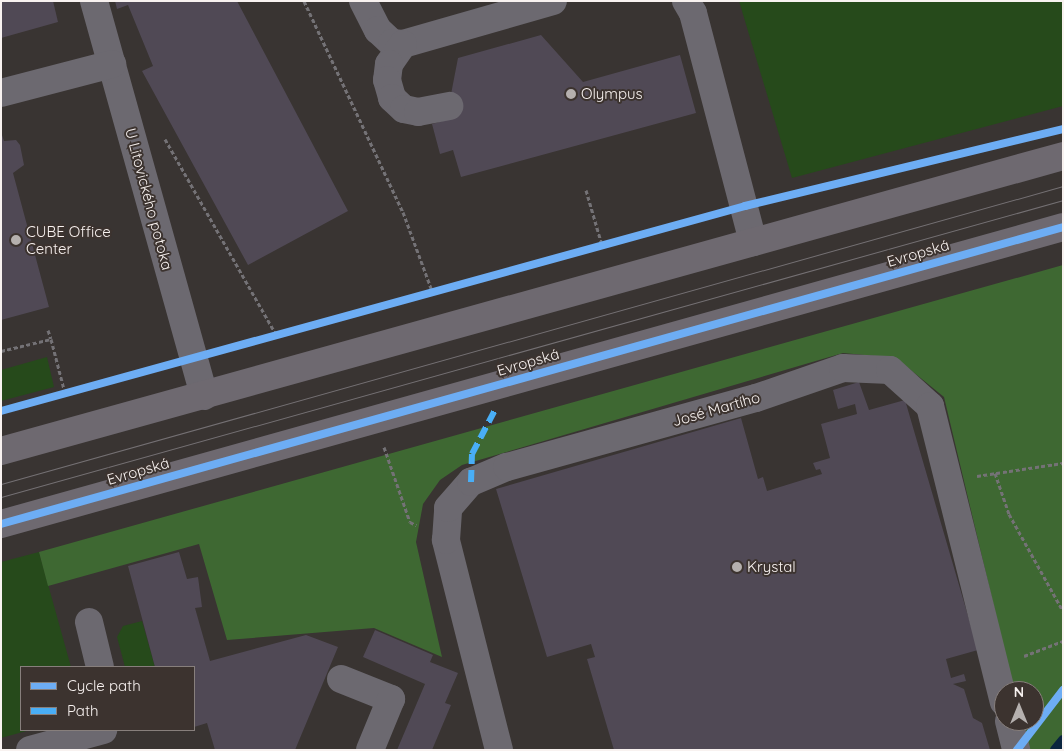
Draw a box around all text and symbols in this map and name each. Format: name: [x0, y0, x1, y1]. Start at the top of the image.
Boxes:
place label: Olympus: [581, 85, 643, 103]
marker: Olympus: [565, 88, 577, 100]
street label: U Litovického potoka: [121, 126, 177, 272]
place label: CUBE Office Center: [26, 222, 111, 257]
marker: CUBE Office Center: [10, 234, 22, 246]
street label: Evropská: [885, 236, 951, 270]
street label: Evropská: [495, 345, 561, 379]
street label: José Martího: [670, 388, 762, 430]
street label: Evropská: [105, 454, 171, 488]
place label: Krystal: [747, 558, 796, 576]
marker: Krystal: [731, 561, 743, 573]
legend: [20, 666, 195, 731]
text: Cycle path: [67, 676, 141, 695]
north arrow: [994, 681, 1044, 731]
text: N: [1014, 683, 1024, 701]
text: Path: [67, 701, 99, 720]

